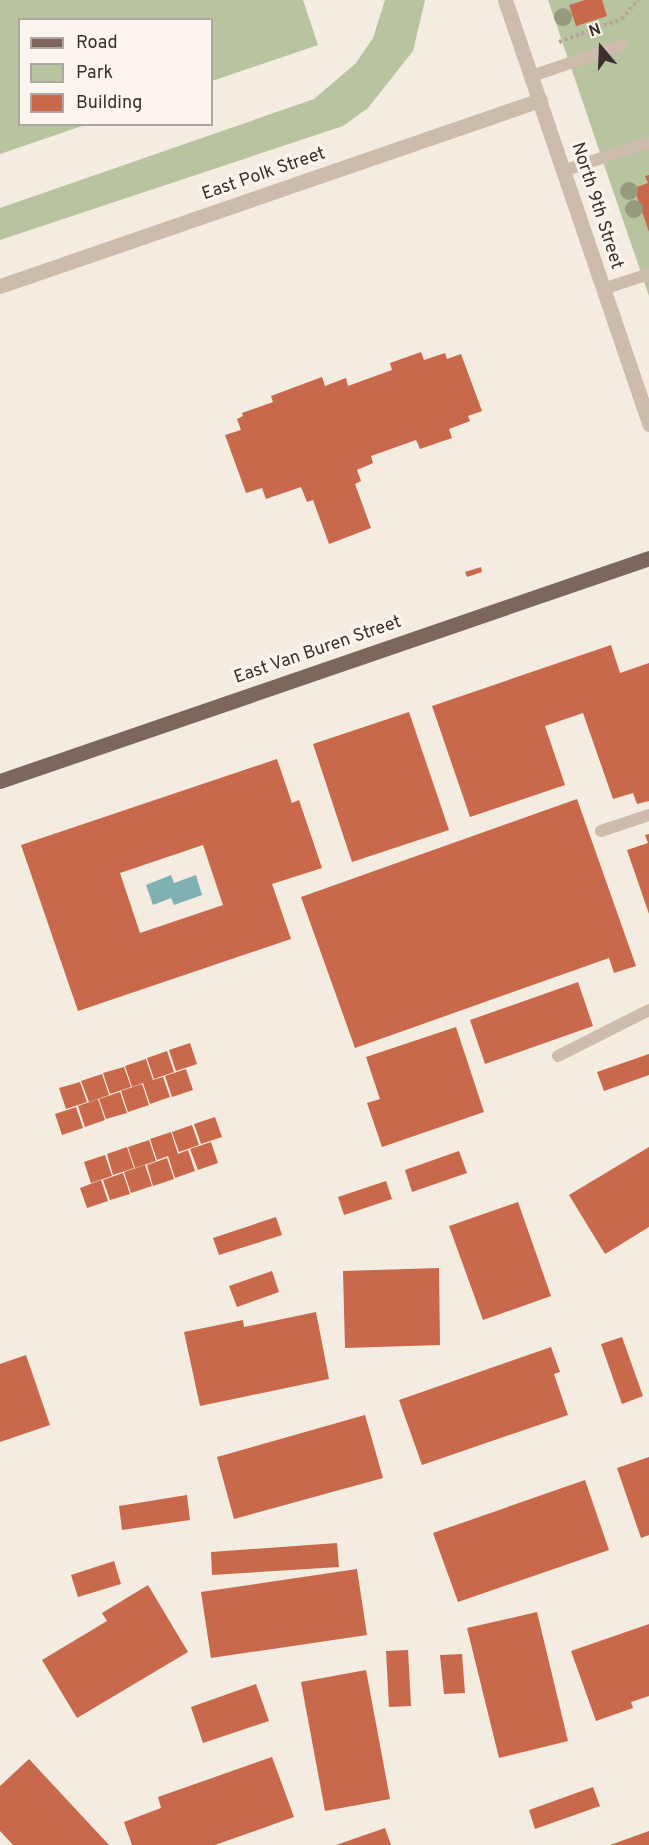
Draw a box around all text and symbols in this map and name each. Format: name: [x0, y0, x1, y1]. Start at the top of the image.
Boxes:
legend: [18, 18, 213, 126]
north arrow: [571, 18, 631, 78]
text: N: [586, 20, 604, 42]
text: Road: [76, 32, 118, 55]
text: Park: [76, 62, 113, 85]
text: Building: [76, 92, 142, 115]
street label: North 9th Street: [565, 140, 627, 272]
street label: East Polk Street: [200, 144, 328, 206]
street label: East Van Buren Street: [231, 612, 405, 690]

